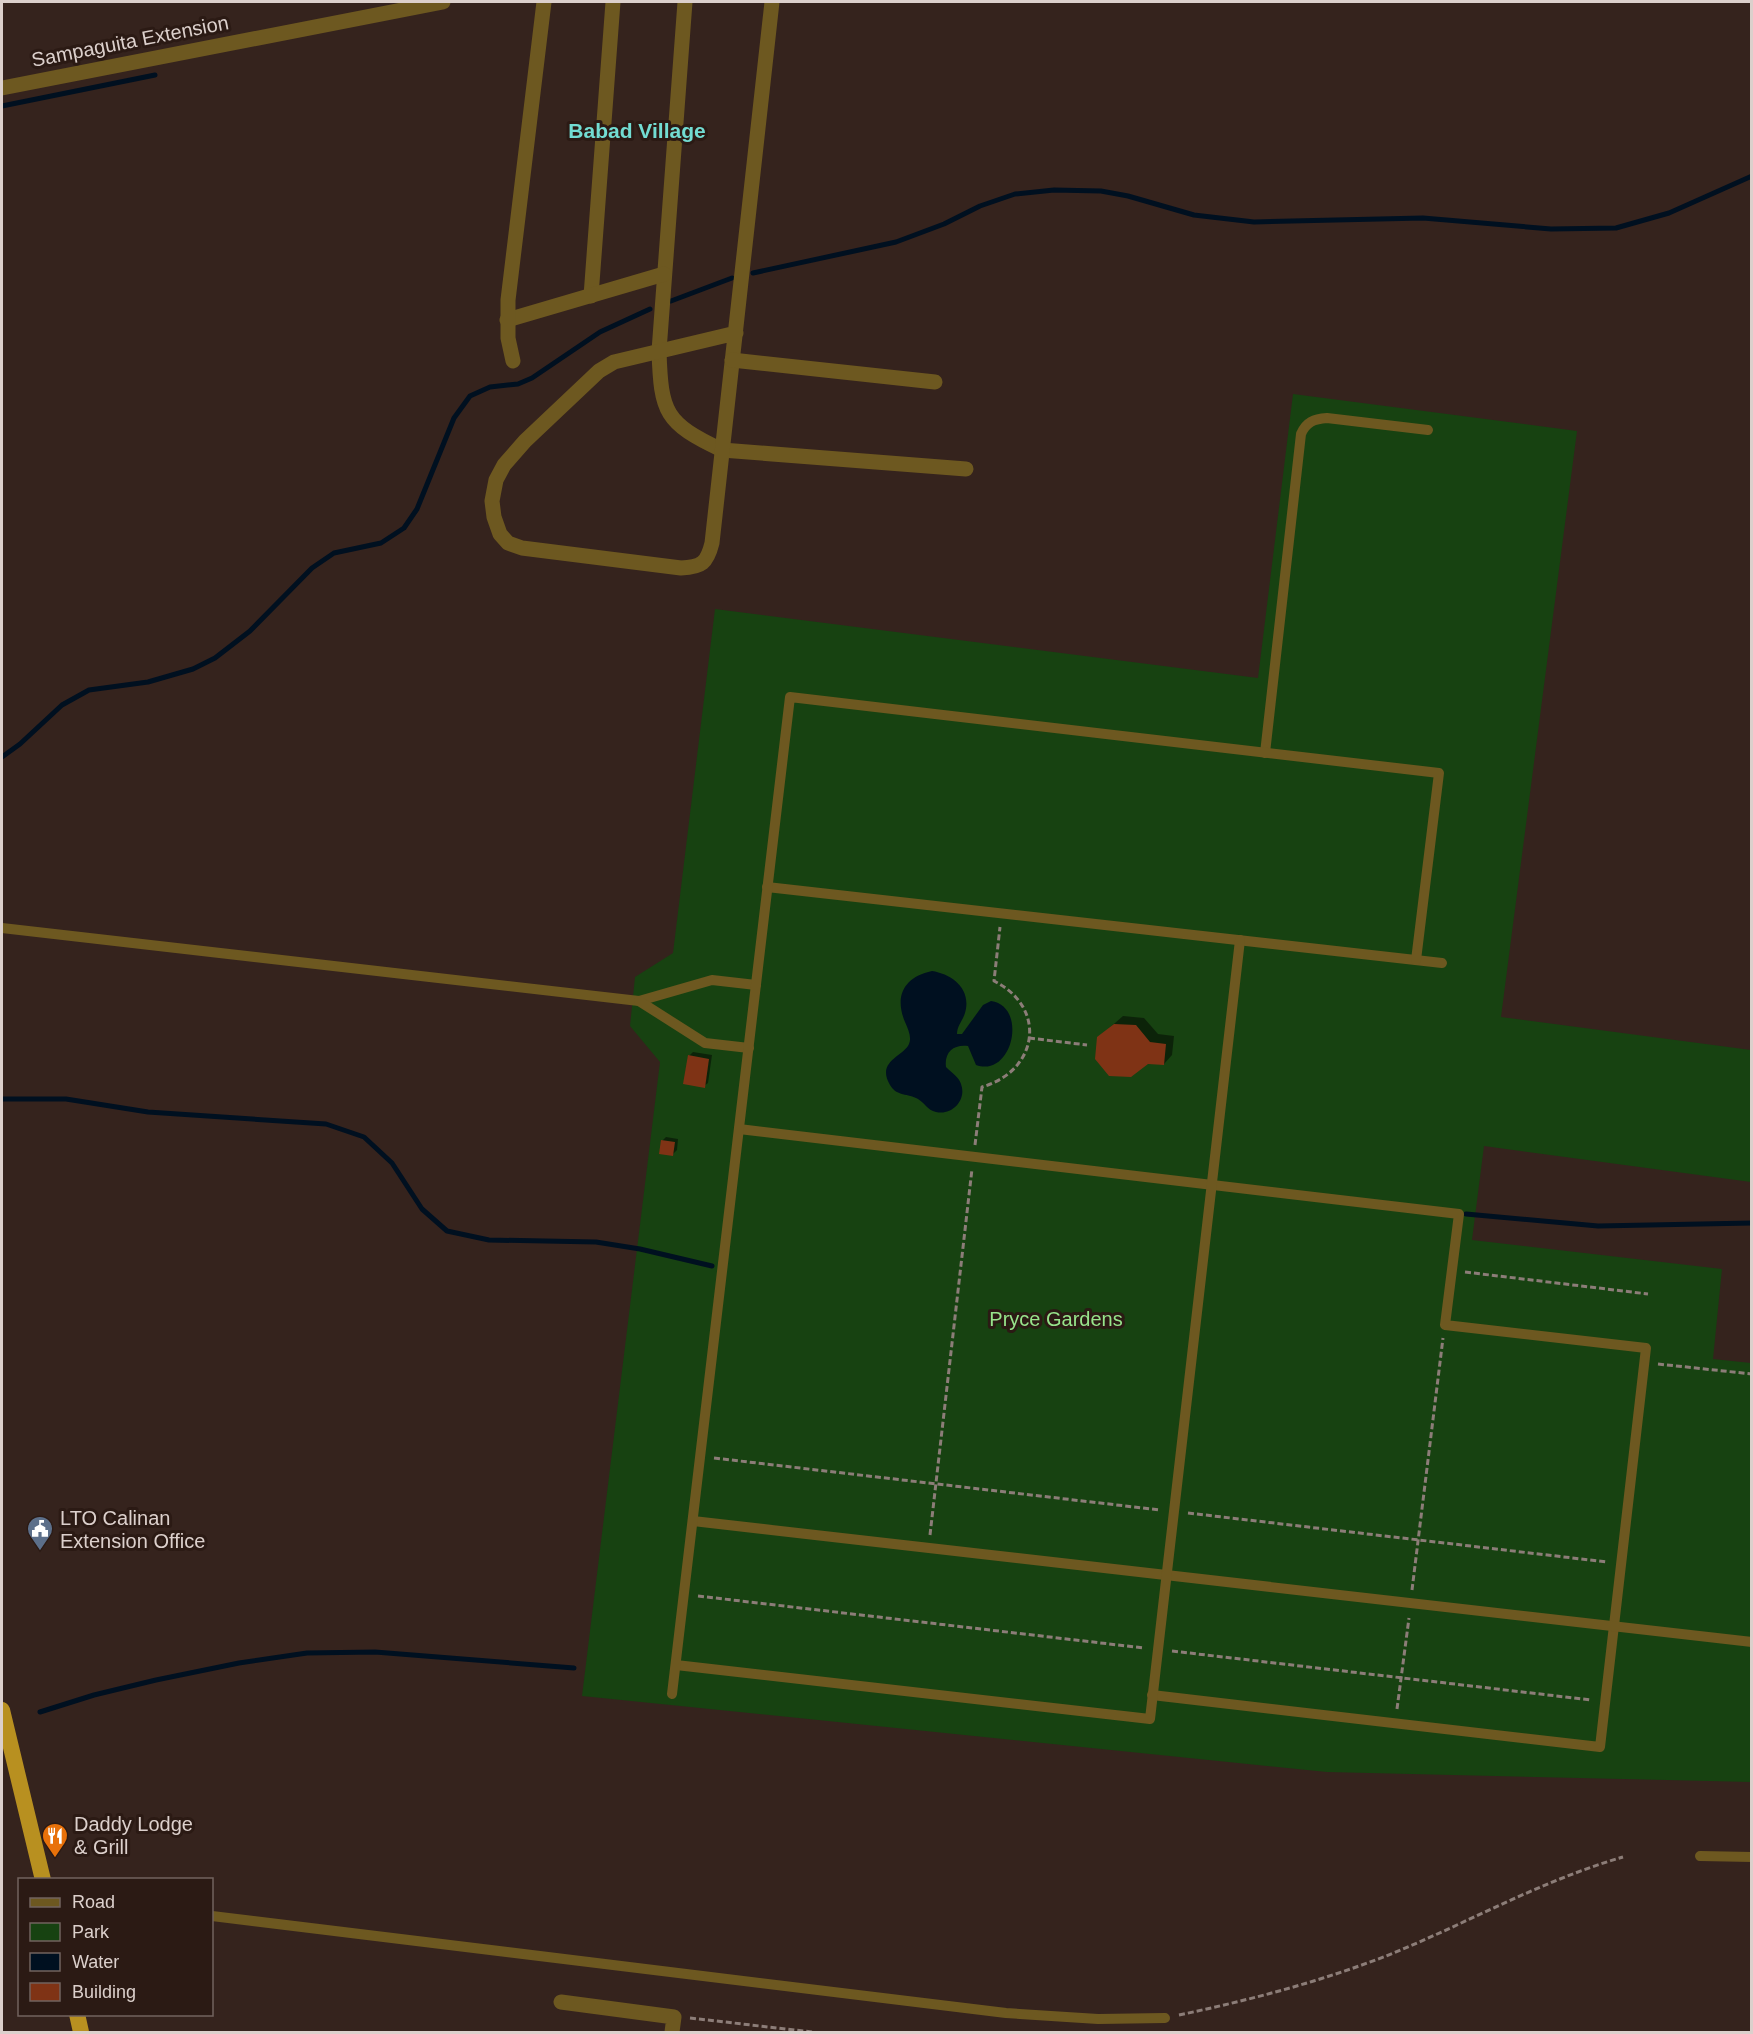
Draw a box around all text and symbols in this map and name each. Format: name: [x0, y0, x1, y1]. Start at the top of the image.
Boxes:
street label: Sampaguita Extension: [30, 11, 230, 71]
district label: Babad Village: [568, 119, 706, 142]
park label: Pryce Gardens: [989, 1308, 1123, 1330]
place label: LTO Calinan Extension Office: [60, 1507, 205, 1552]
public building icon: LTO Calinan Extension Office: [25, 1514, 55, 1552]
place label: Daddy Lodge & Grill: [74, 1813, 193, 1858]
restaurant icon: Daddy Lodge & Grill: [40, 1821, 70, 1859]
legend: [18, 1878, 213, 2016]
text: Road: [72, 1892, 115, 1912]
text: Park: [72, 1922, 110, 1942]
text: Water: [72, 1952, 119, 1972]
text: Building: [72, 1982, 136, 2002]

